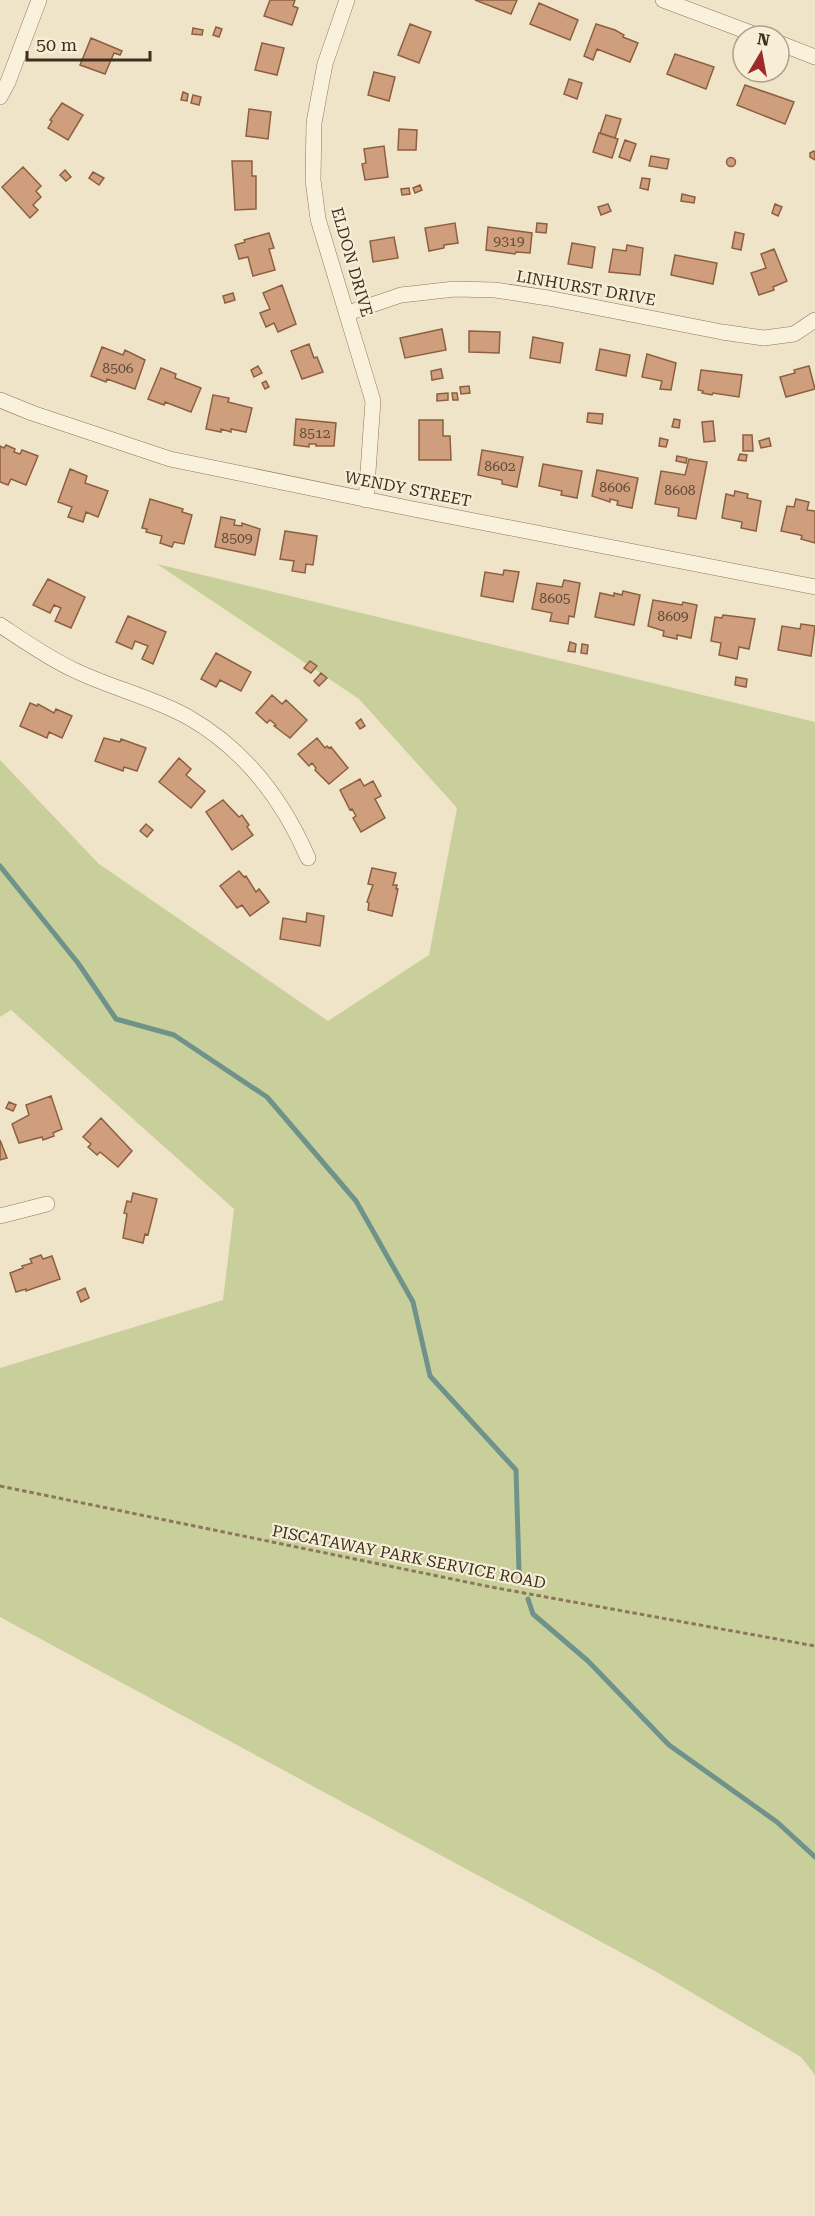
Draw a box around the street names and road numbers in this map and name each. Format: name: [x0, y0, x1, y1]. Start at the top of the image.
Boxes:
street label: ELDON DRIVE: [327, 205, 377, 319]
street label: LINHURST DRIVE: [515, 266, 657, 310]
street label: WENDY STREET: [343, 467, 473, 511]
street label: PISCATAWAY PARK SERVICE ROAD: [271, 1521, 547, 1593]

